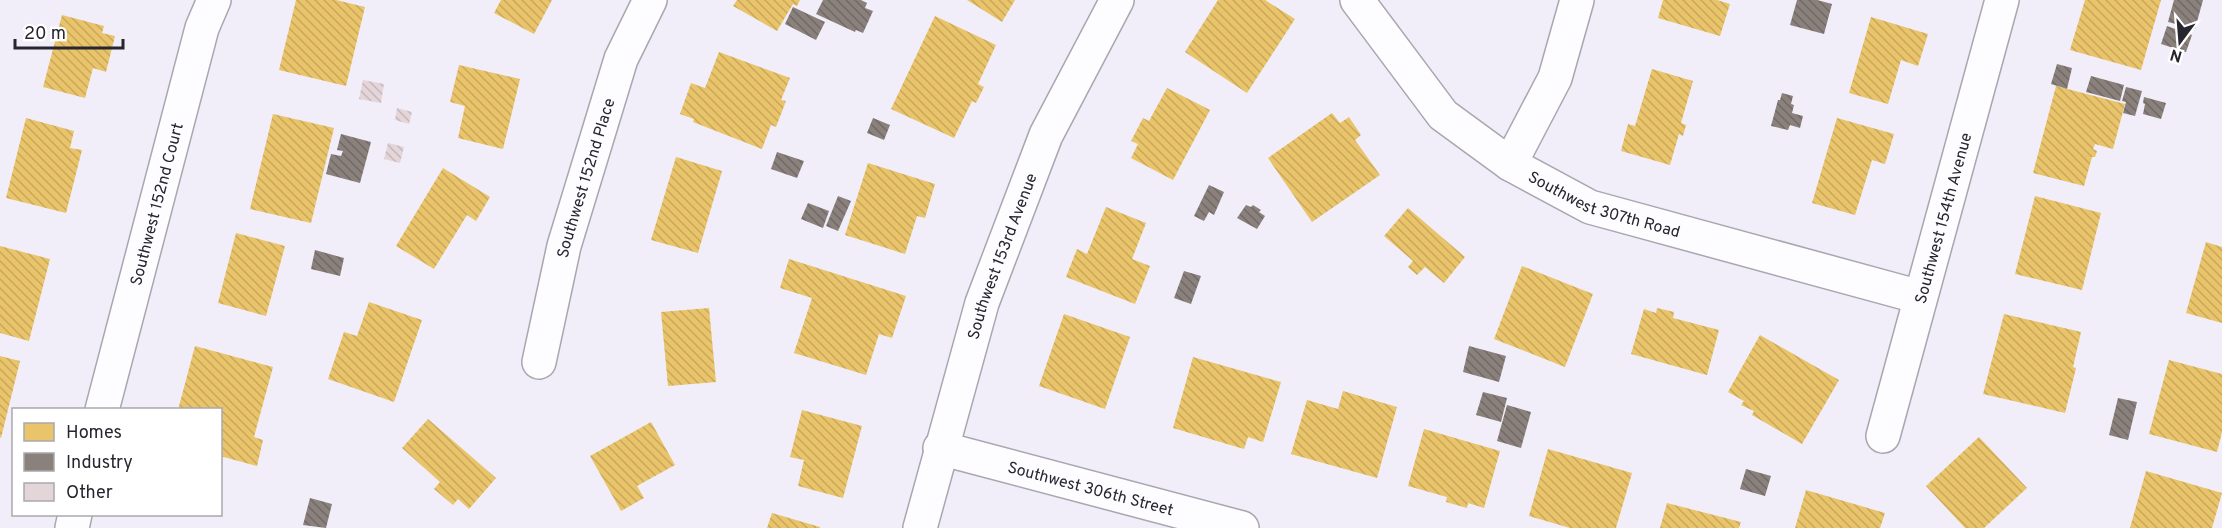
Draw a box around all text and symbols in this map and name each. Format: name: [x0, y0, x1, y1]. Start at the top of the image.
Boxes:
scale bar: [15, 12, 123, 50]
north arrow: [2150, 12, 2210, 72]
text: 20 m: [24, 23, 66, 46]
text: N: [2168, 43, 2185, 66]
street label: Southwest 152nd Place: [554, 96, 620, 260]
street label: Southwest 152nd Court: [127, 121, 189, 288]
street label: Southwest 154th Avenue: [1912, 131, 1977, 306]
street label: Southwest 307th Road: [1524, 168, 1682, 243]
street label: Southwest 153rd Avenue: [964, 171, 1043, 342]
legend: [12, 408, 222, 516]
text: Homes: [66, 422, 122, 445]
text: Industry: [66, 452, 133, 475]
street label: Southwest 306th Street: [1005, 458, 1175, 521]
text: Other: [66, 482, 113, 505]

